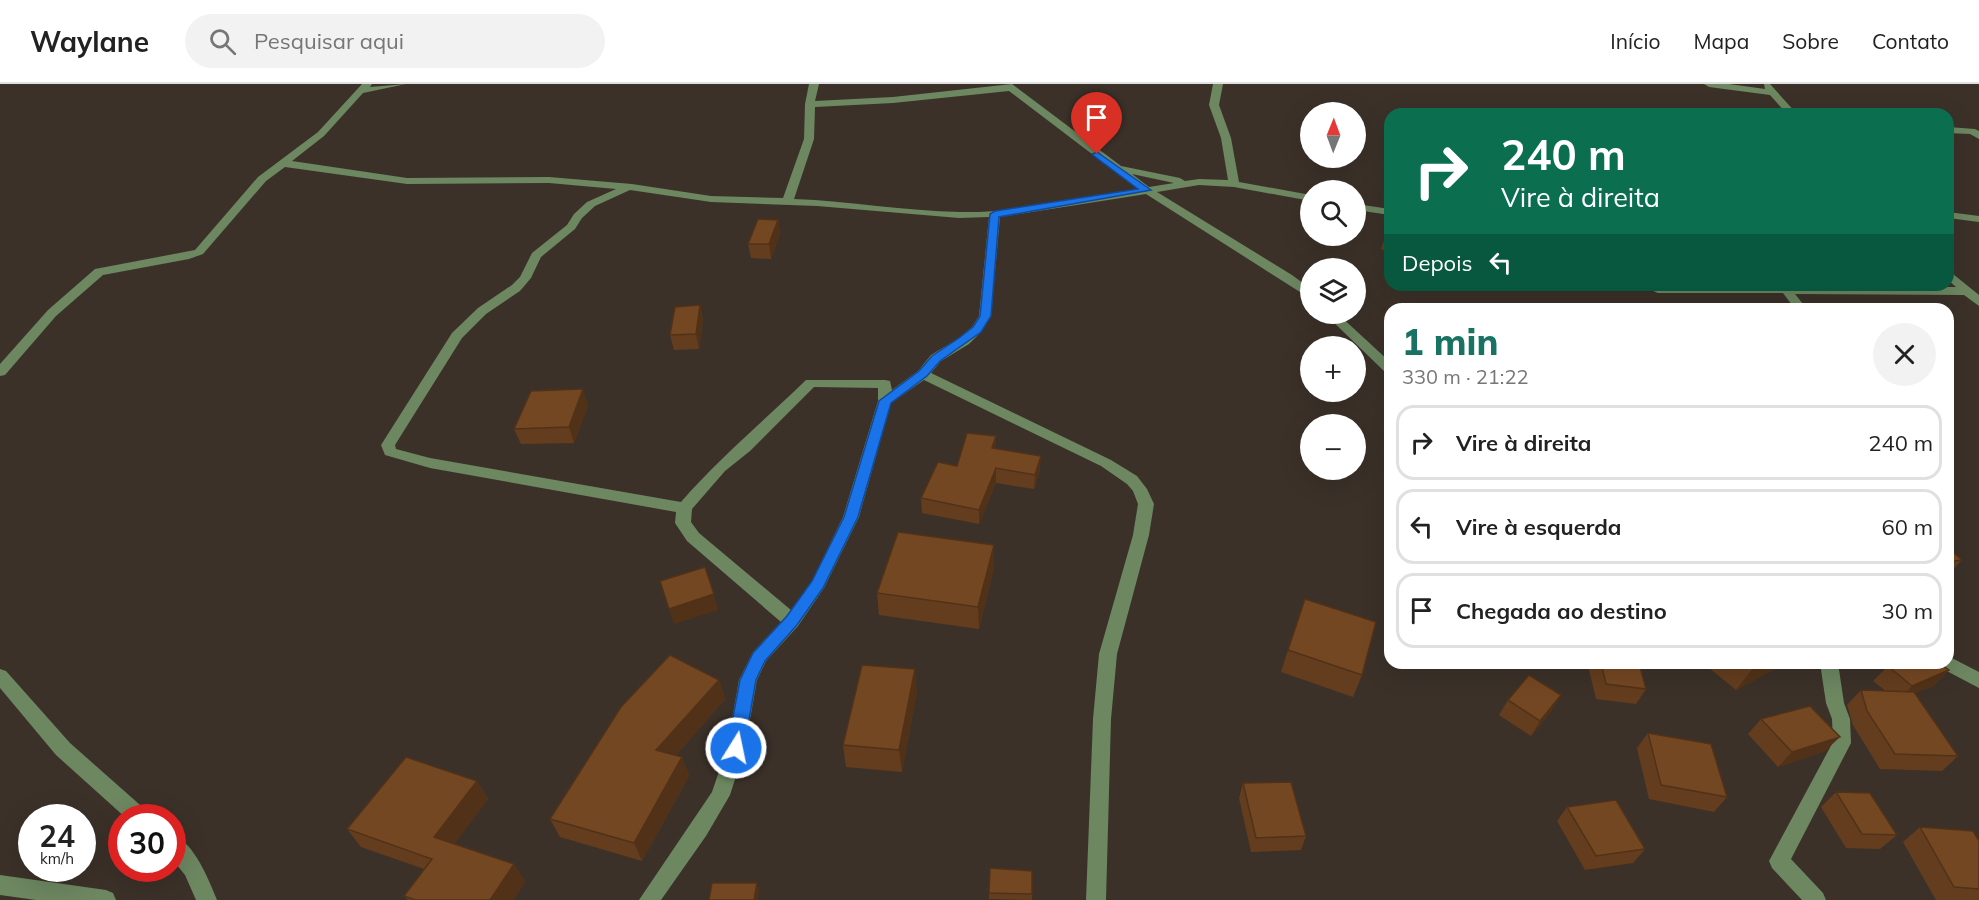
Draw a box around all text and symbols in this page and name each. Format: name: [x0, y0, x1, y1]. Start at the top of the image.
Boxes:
search box: [185, 14, 605, 68]
text: Waylane: [30, 24, 149, 59]
icon: search: [206, 25, 239, 58]
text: Pesquisar aqui: [254, 27, 404, 55]
text: Início: [1610, 28, 1660, 54]
text: Mapa: [1693, 28, 1749, 54]
text: Sobre: [1782, 28, 1839, 54]
text: Contato: [1872, 28, 1949, 54]
pin: [1071, 92, 1122, 154]
icon: arrive: [1080, 101, 1113, 134]
north arrow: [1300, 102, 1366, 168]
map controls: [1300, 102, 1366, 480]
text: 240 m: [1501, 128, 1626, 181]
icon: right: [1402, 132, 1480, 210]
button: search: [1300, 180, 1366, 246]
text: Vire à direita: [1501, 180, 1660, 214]
icon: left: [1484, 246, 1517, 279]
text: Depois: [1402, 249, 1472, 277]
button: layers: [1300, 258, 1366, 324]
text: 1 min: [1402, 319, 1498, 364]
button: close: [1873, 323, 1936, 386]
button: +: [1300, 336, 1366, 402]
text: 330 m · 21:22: [1402, 364, 1528, 389]
button: −: [1300, 414, 1366, 480]
icon: right: [1405, 426, 1438, 459]
text: Vire à direita: [1456, 429, 1591, 457]
text: 240 m: [1868, 429, 1933, 457]
icon: left: [1405, 510, 1438, 543]
text: Vire à esquerda: [1456, 513, 1621, 541]
text: 60 m: [1882, 513, 1933, 541]
icon: arrive: [1405, 594, 1438, 627]
text: Chegada ao destino: [1456, 597, 1667, 625]
text: 30 m: [1882, 597, 1933, 625]
position arrow: [704, 716, 768, 780]
speed limit sign: 30: [108, 804, 186, 882]
text: 24: [39, 817, 75, 855]
text: km/h: [40, 849, 74, 868]

